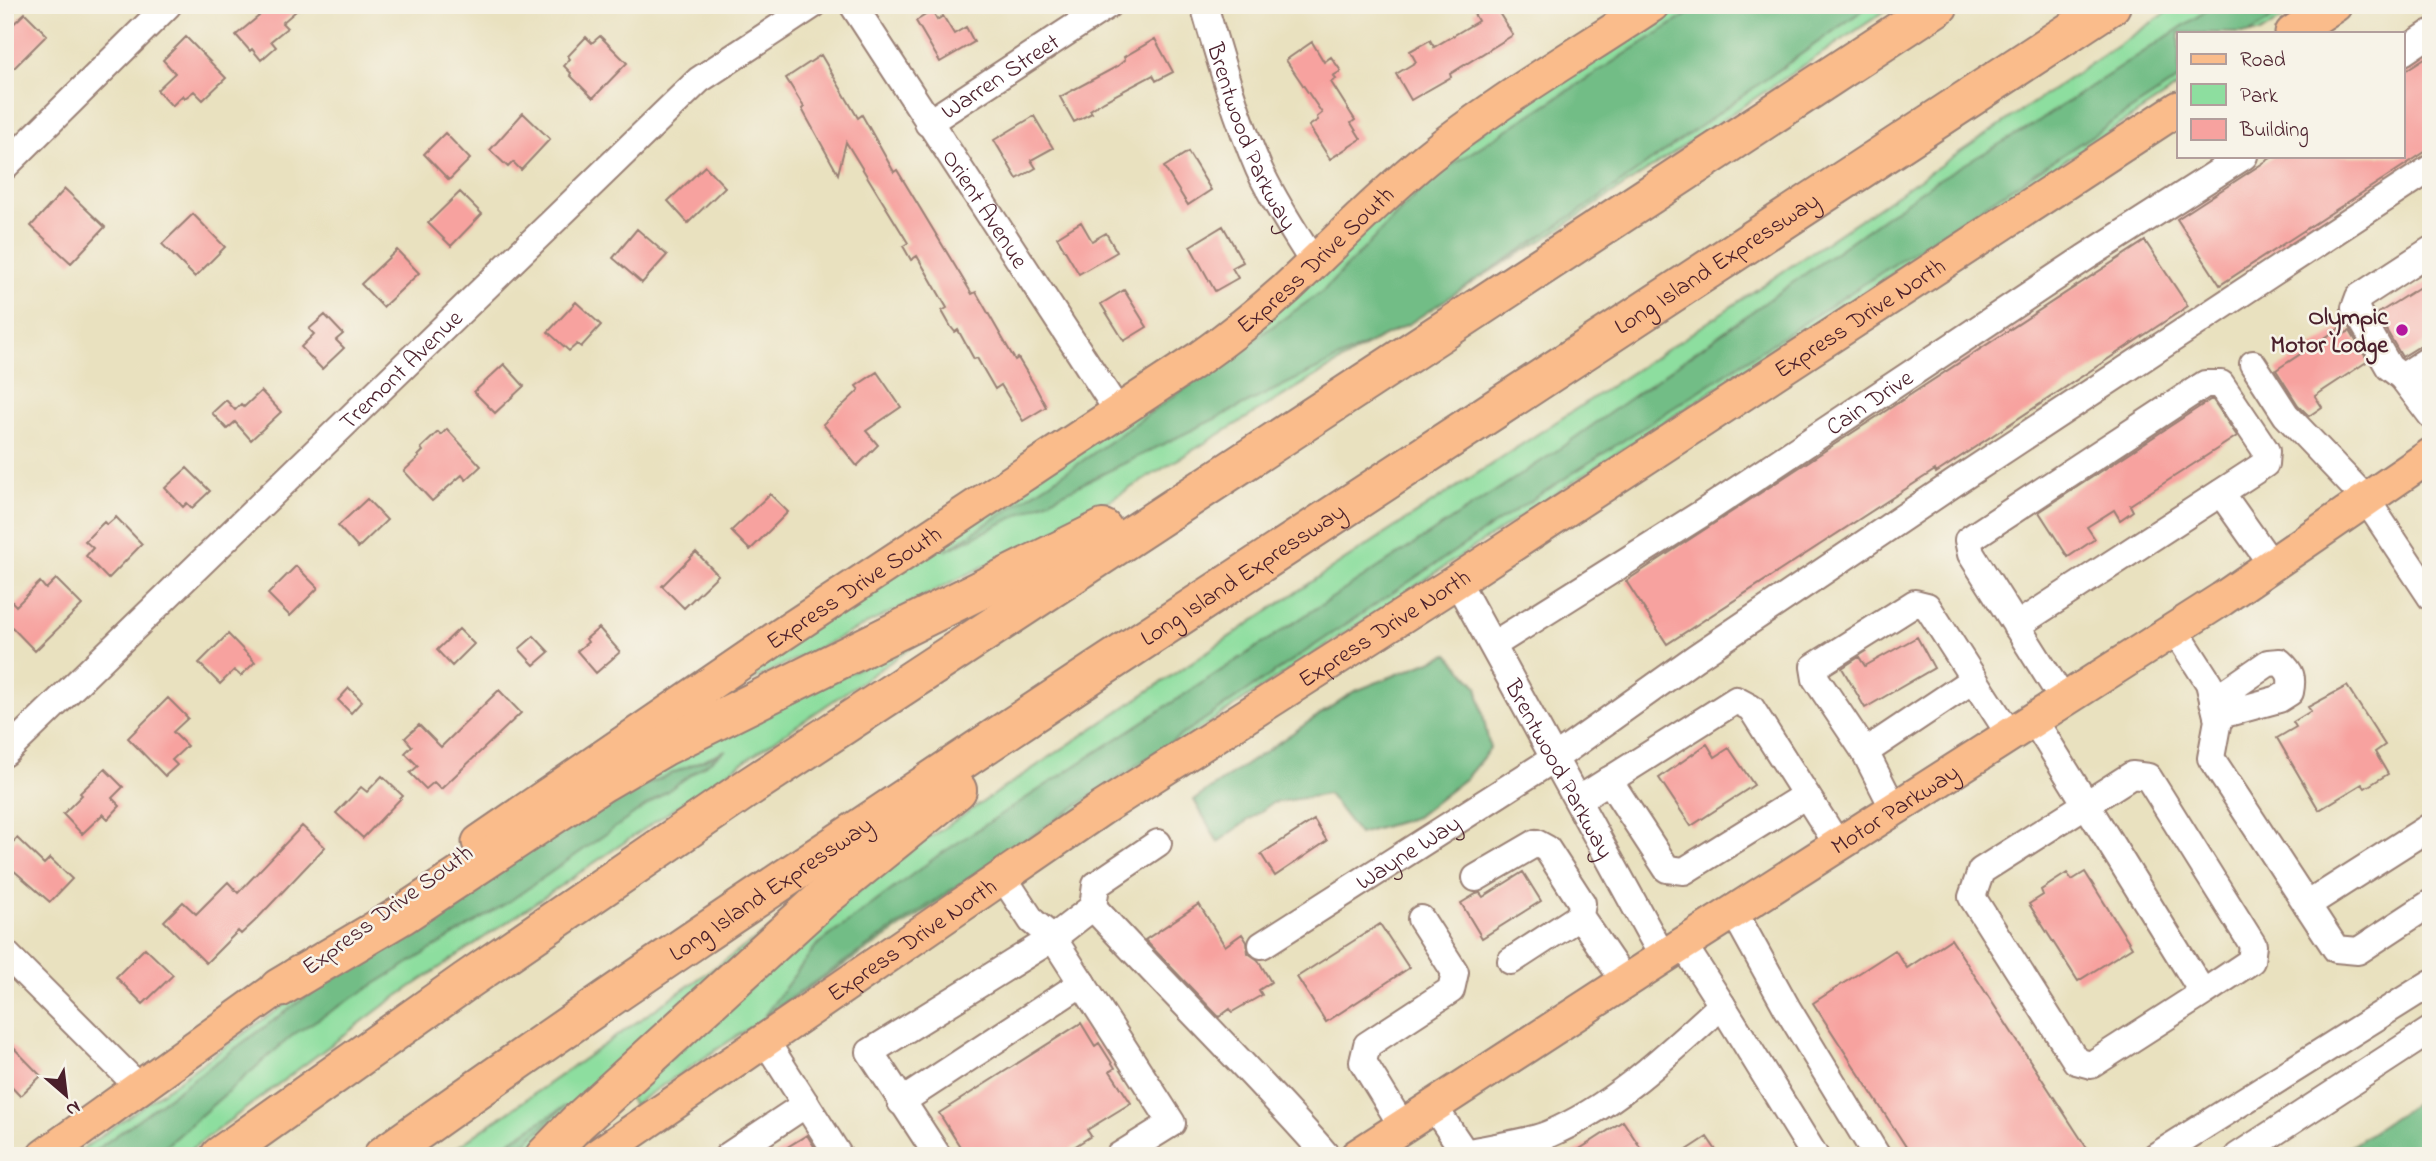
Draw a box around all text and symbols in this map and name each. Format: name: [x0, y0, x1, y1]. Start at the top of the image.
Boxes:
street label: Warren Street: [935, 26, 1068, 130]
legend: [2177, 32, 2404, 158]
street label: Brentwood Parkway: [1196, 38, 1304, 238]
text: Road: [2240, 46, 2286, 76]
text: Park: [2240, 82, 2279, 112]
text: Building: [2239, 116, 2309, 148]
street label: Orient Avenue: [932, 143, 1036, 277]
street label: Express Drive South: [1230, 179, 1403, 344]
street label: Long Island Expressway: [1608, 185, 1828, 345]
street label: Express Drive North: [1768, 250, 1954, 388]
place label: Olympic Motor Lodge: [2271, 301, 2389, 365]
street label: Tremont Avenue: [332, 303, 472, 440]
marker: Olympic Motor Lodge: [2394, 322, 2410, 338]
street label: Cain Drive: [1820, 362, 1921, 446]
street label: Long Island Expressway: [1134, 496, 1354, 657]
street label: Express Drive South: [760, 518, 950, 660]
street label: Express Drive North: [1292, 561, 1479, 698]
street label: Brentwood Parkway: [1494, 673, 1621, 866]
street label: Motor Parkway: [1825, 757, 1968, 865]
street label: Wayne Way: [1350, 807, 1469, 901]
street label: Long Island Expressway: [663, 809, 882, 972]
street label: Express Drive South: [296, 837, 481, 985]
street label: Express Drive North: [821, 871, 1005, 1012]
north arrow: [32, 1060, 102, 1130]
text: N: [61, 1093, 85, 1123]

